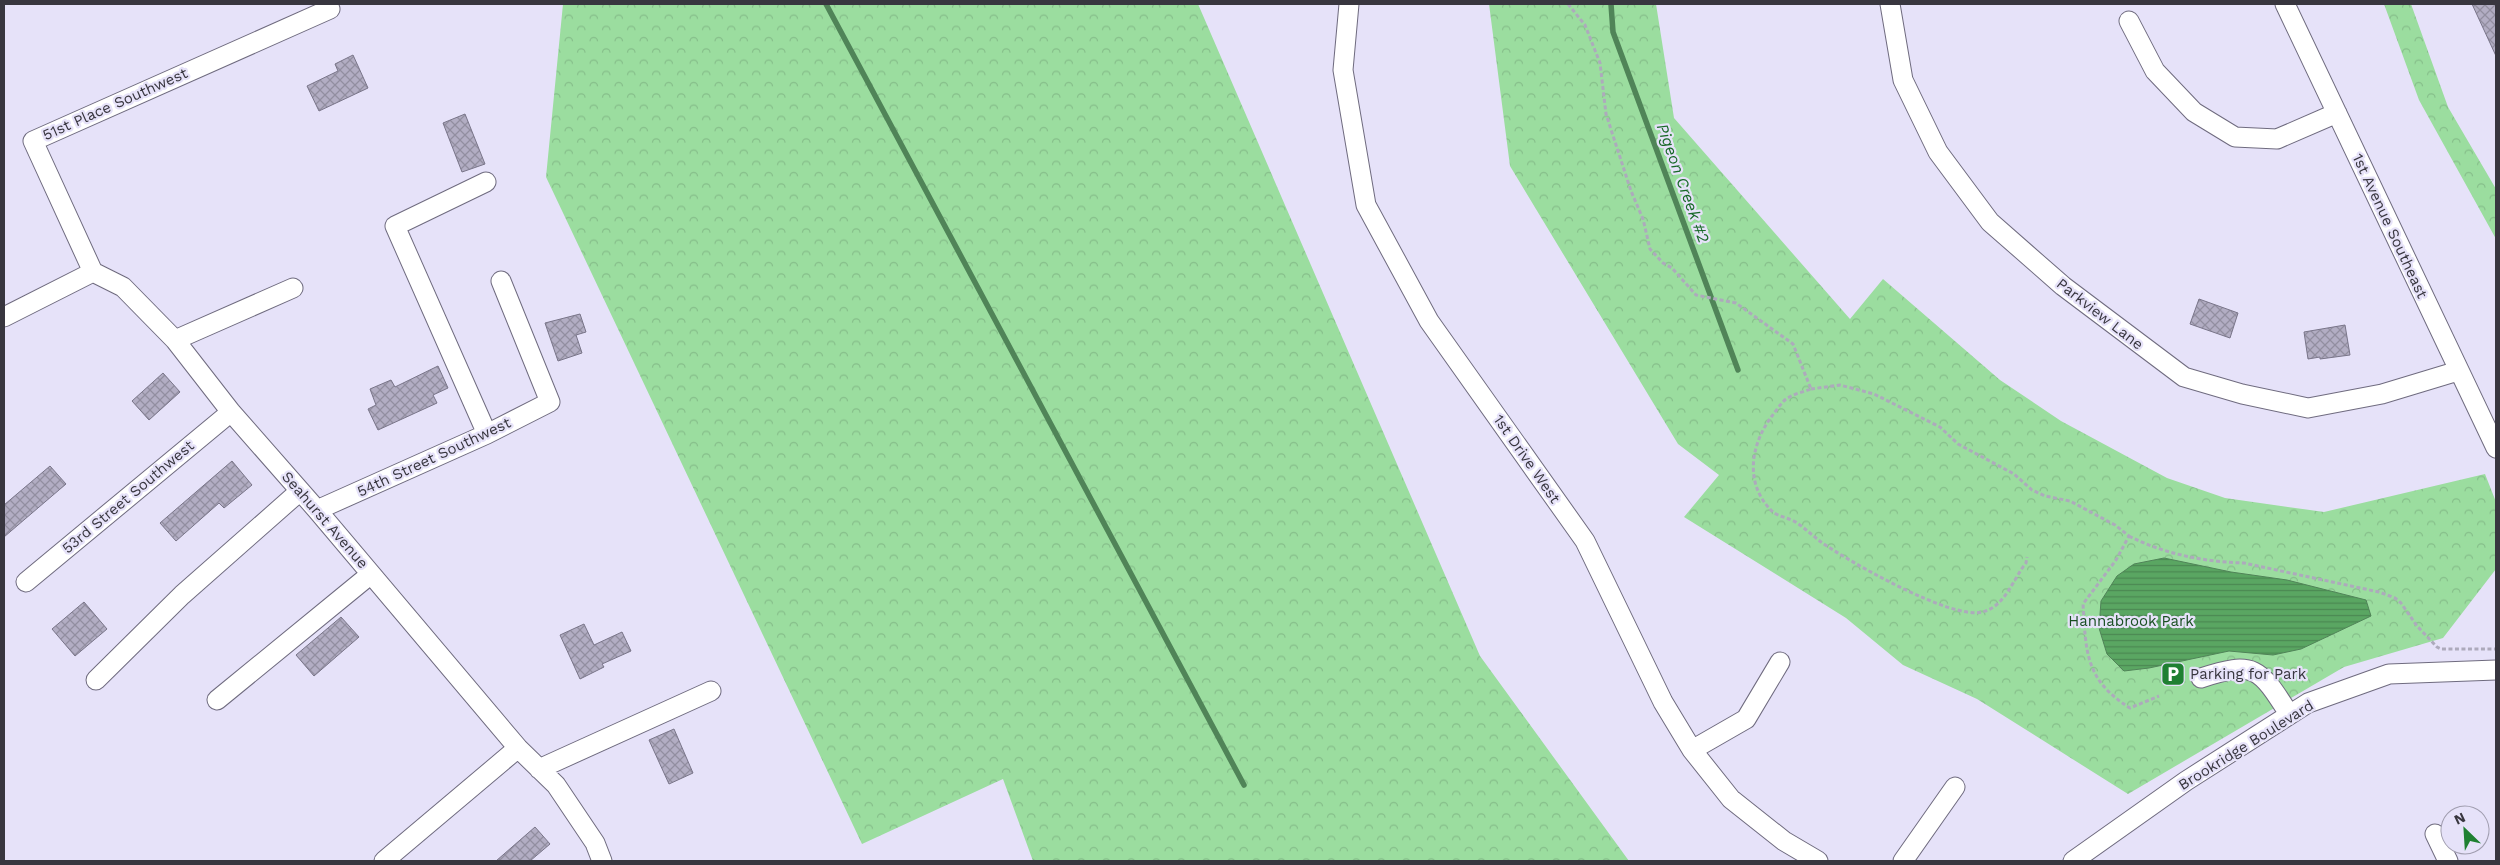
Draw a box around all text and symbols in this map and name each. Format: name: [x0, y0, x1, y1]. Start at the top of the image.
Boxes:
street label: 51st Place Southwest: [40, 64, 191, 144]
water label: Pigeon Creek #2: [1653, 121, 1713, 245]
street label: 1st Avenue Southeast: [2349, 151, 2432, 302]
street label: Parkview Lane: [2053, 275, 2147, 353]
street label: 1st Drive West: [1490, 411, 1565, 507]
street label: 54th Street Southwest: [354, 413, 514, 501]
street label: 53rd Street Southwest: [58, 436, 198, 557]
street label: Seahurst Avenue: [278, 468, 372, 572]
park label: Hannabrook Park: [2068, 612, 2194, 630]
parking icon: Parking for Park: [2160, 661, 2186, 687]
place label: Parking for Park: [2190, 665, 2307, 683]
street label: Brookridge Boulevard: [2175, 696, 2317, 794]
north arrow: [2440, 805, 2490, 855]
text: N: [2451, 809, 2468, 828]

